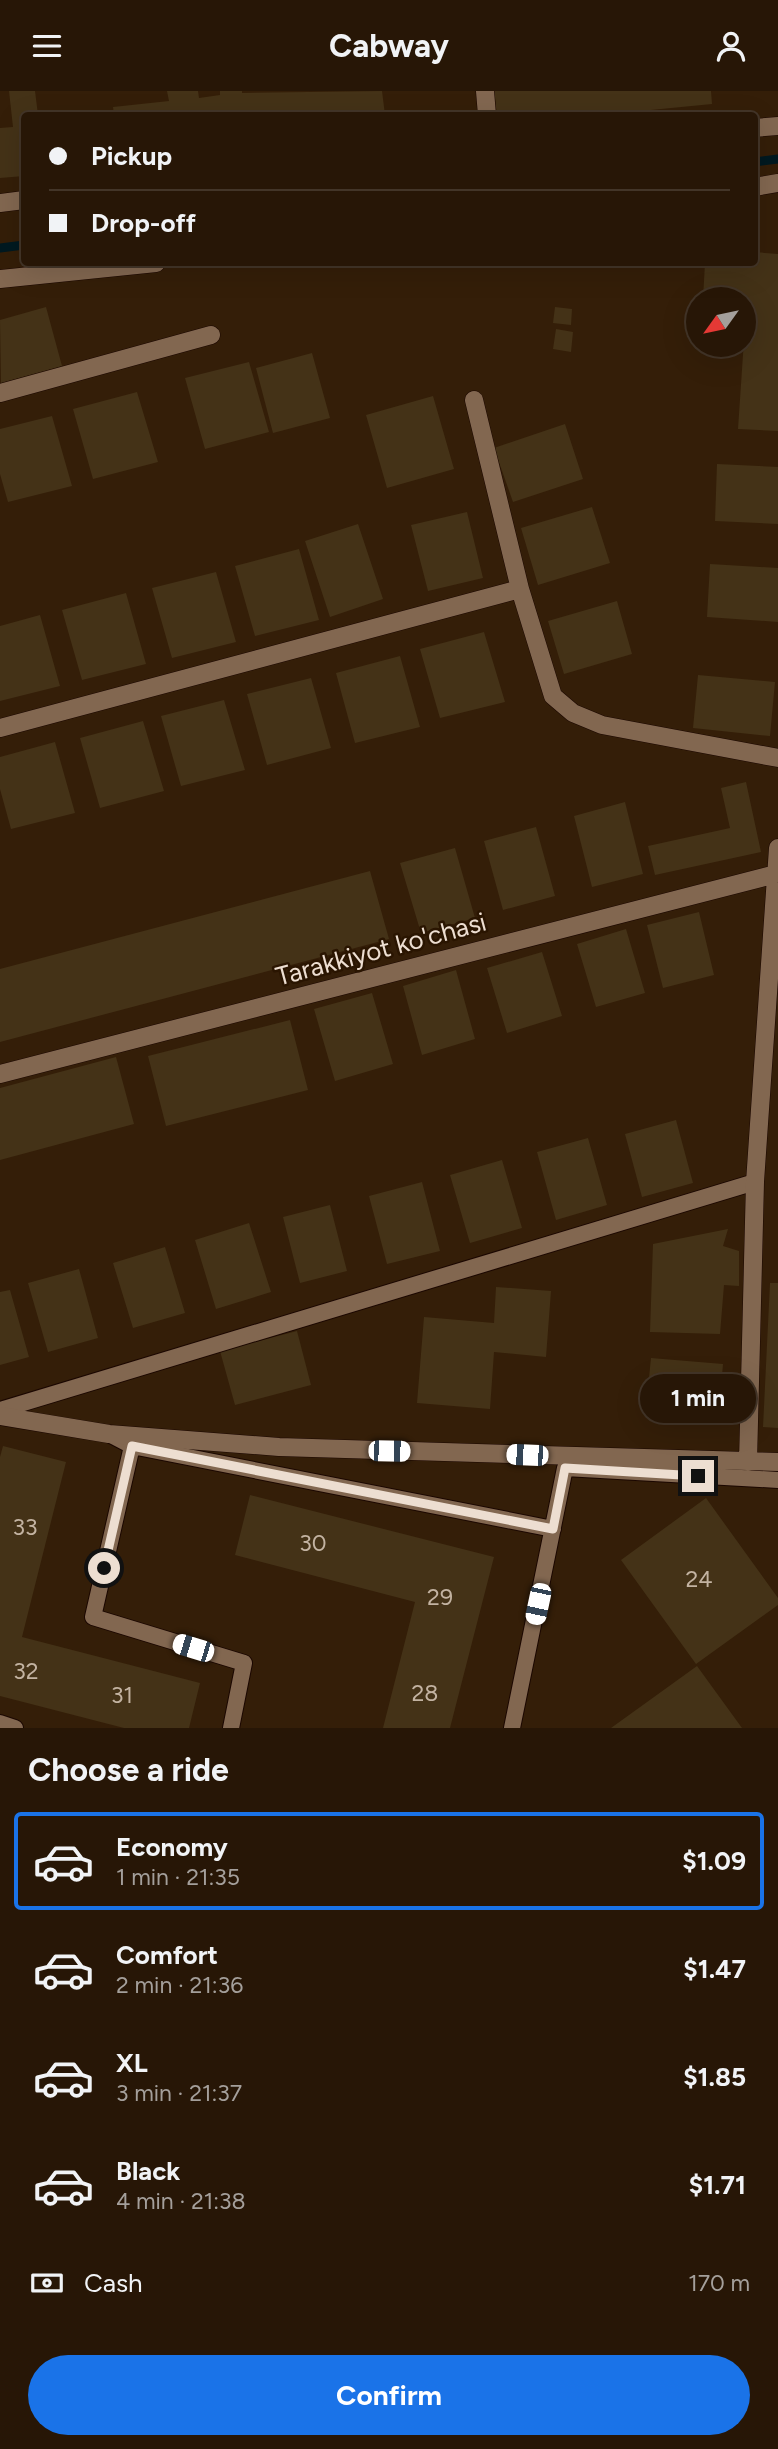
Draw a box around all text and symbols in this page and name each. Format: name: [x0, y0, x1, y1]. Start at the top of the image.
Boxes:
icon: menu: [28, 27, 66, 65]
text: Cabway: [329, 27, 449, 65]
icon: person: [712, 27, 750, 65]
text: Pickup: [91, 140, 172, 172]
text: Drop-off: [91, 207, 196, 239]
north arrow: [686, 287, 756, 357]
map controls: [686, 287, 756, 357]
street label: Tarakkiyot ko'chasi: [272, 906, 490, 992]
callout: 1 min: [640, 1375, 756, 1423]
text: 1 min: [671, 1384, 725, 1412]
car: [368, 1440, 411, 1462]
car: [506, 1444, 549, 1466]
route end: [682, 1460, 714, 1492]
house number: 33: [12, 1513, 38, 1541]
house number: 30: [299, 1529, 327, 1557]
route start: [88, 1552, 120, 1584]
house number: 24: [685, 1565, 713, 1593]
car: [524, 1581, 553, 1627]
house number: 29: [427, 1583, 453, 1611]
car: [170, 1632, 217, 1664]
house number: 32: [13, 1657, 39, 1685]
house number: 28: [412, 1679, 438, 1707]
house number: 31: [111, 1681, 133, 1709]
text: Choose a ride: [28, 1751, 229, 1789]
icon: car: [32, 1830, 95, 1893]
text: Economy: [116, 1831, 228, 1863]
text: $1.09: [682, 1845, 746, 1877]
text: 1 min · 21:35: [116, 1863, 240, 1891]
icon: car: [32, 1938, 95, 2001]
text: Comfort: [116, 1939, 218, 1971]
text: $1.47: [683, 1953, 746, 1985]
text: 2 min · 21:36: [116, 1971, 243, 1999]
icon: car: [32, 2046, 95, 2109]
text: XL: [116, 2047, 148, 2079]
text: $1.85: [683, 2061, 746, 2093]
text: 3 min · 21:37: [116, 2079, 242, 2107]
icon: car: [32, 2154, 95, 2217]
text: Black: [116, 2155, 180, 2187]
text: $1.71: [689, 2169, 746, 2201]
text: 4 min · 21:38: [116, 2187, 246, 2215]
icon: cash: [28, 2264, 66, 2302]
text: Cash: [84, 2267, 143, 2299]
text: 170 m: [688, 2269, 750, 2297]
button: Confirm: [28, 2355, 750, 2435]

